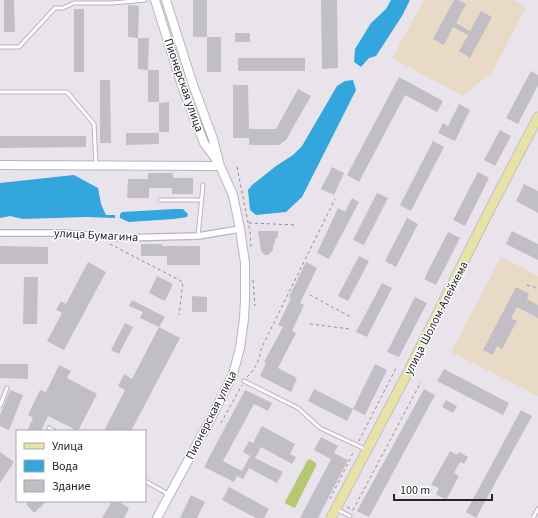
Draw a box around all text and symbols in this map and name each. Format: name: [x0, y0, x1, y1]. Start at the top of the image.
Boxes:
street label: Пионерская улица: [160, 36, 207, 134]
street label: улица Бумагина: [53, 225, 139, 246]
street label: улица Шолом-Алейхема: [400, 258, 473, 378]
street label: Пионерская улица: [182, 368, 241, 463]
legend: [16, 430, 146, 502]
text: Улица: [52, 438, 83, 455]
text: Вода: [52, 458, 78, 475]
scale bar: [394, 476, 492, 502]
text: Здание: [52, 478, 91, 495]
text: 100 m: [400, 482, 430, 499]

